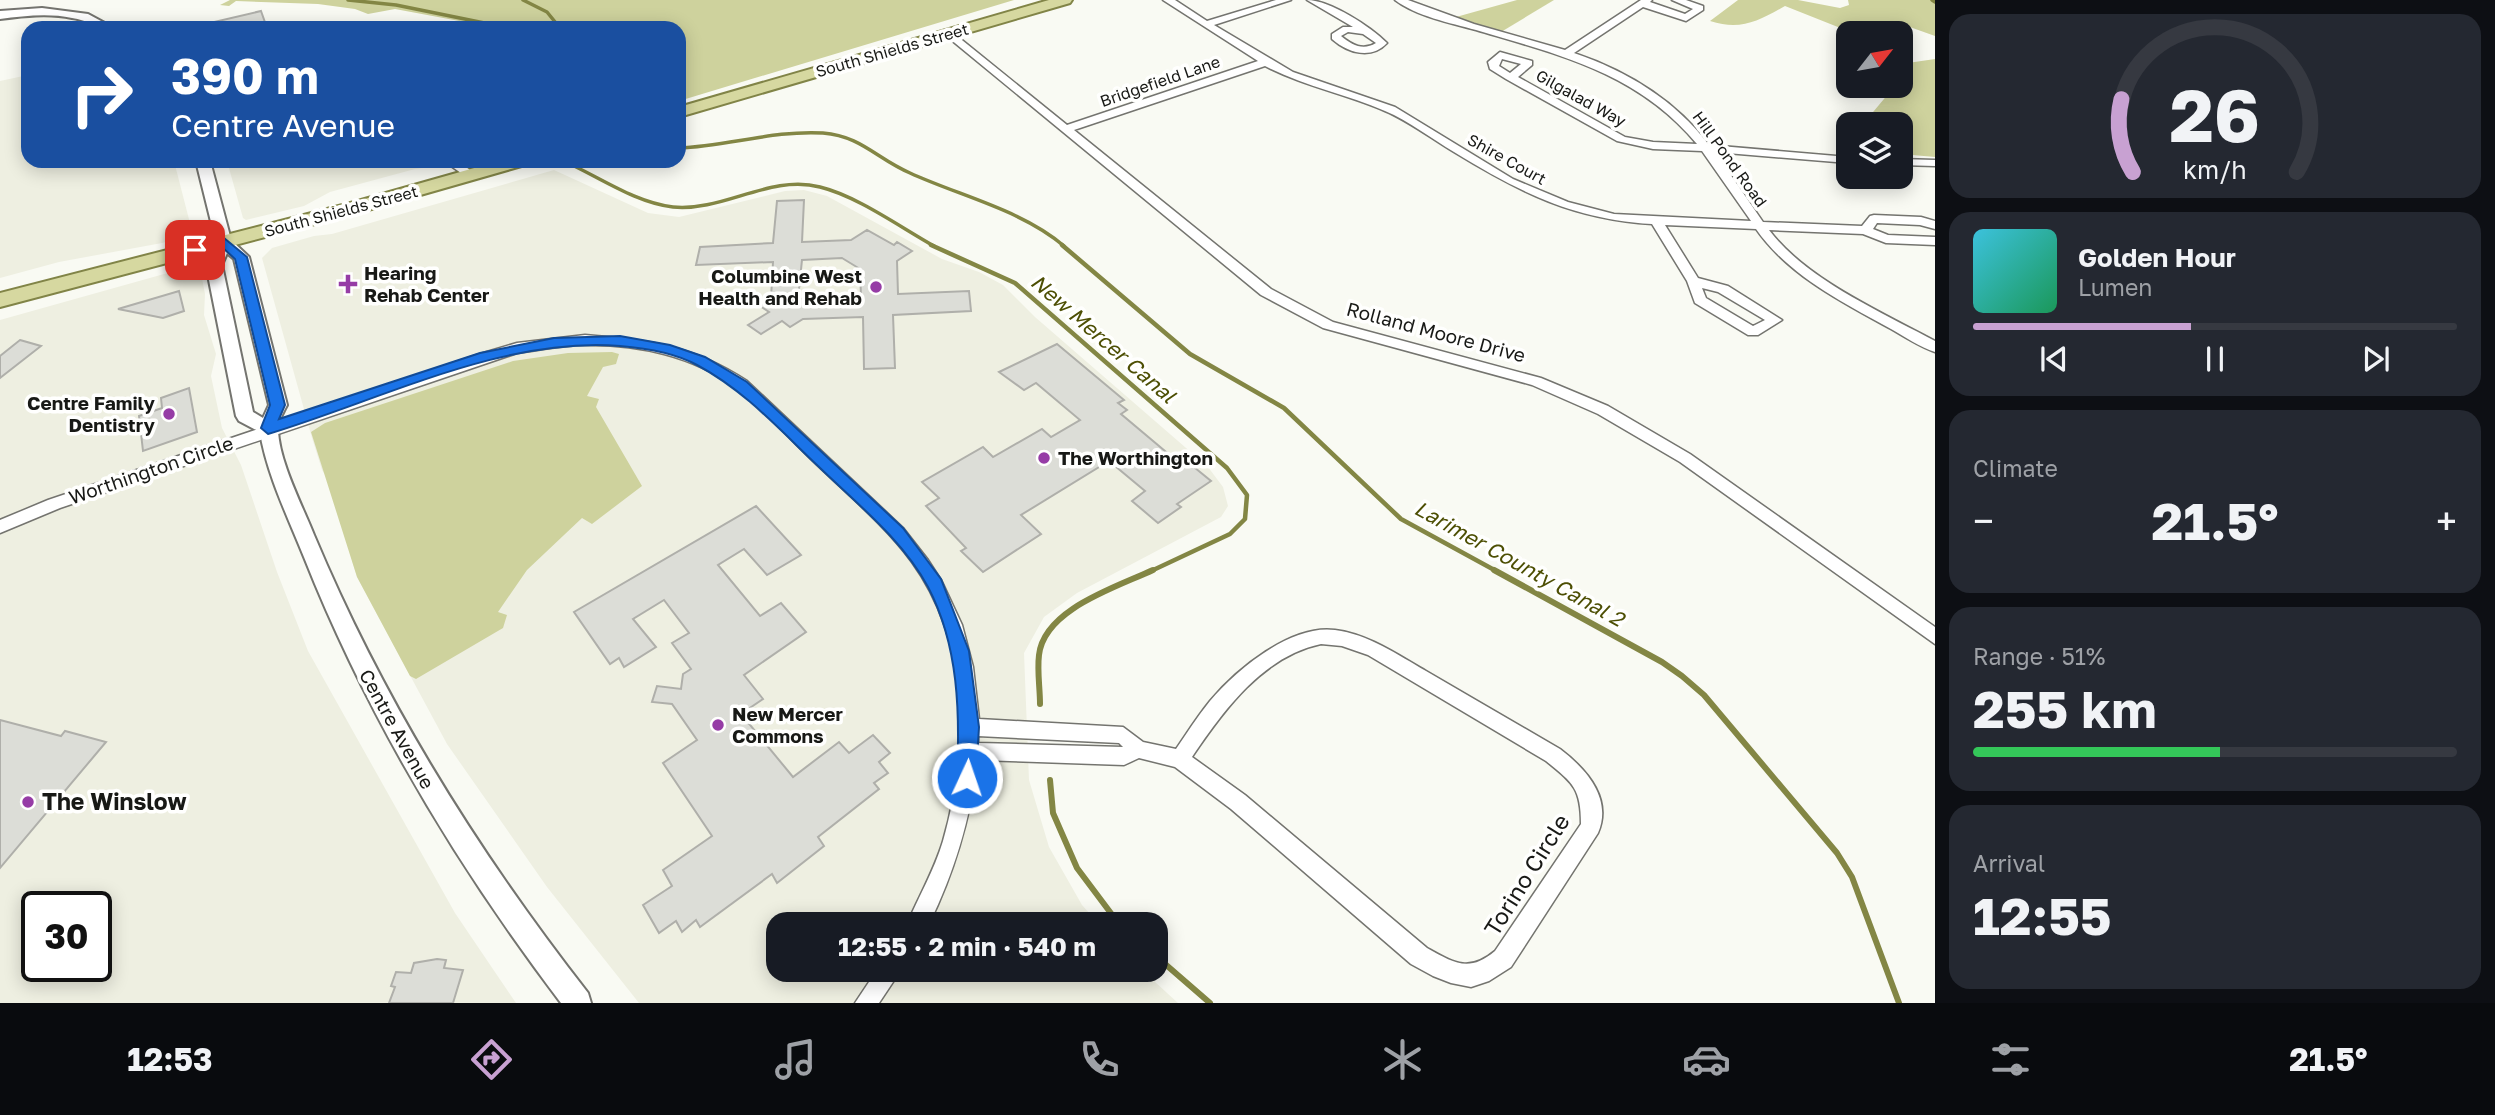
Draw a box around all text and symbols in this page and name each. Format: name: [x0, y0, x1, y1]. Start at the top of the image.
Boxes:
street label: South Shields Street: [813, 19, 971, 81]
north arrow: [1836, 21, 1913, 98]
map controls: [1836, 21, 1913, 189]
text: 390 m: [171, 46, 319, 105]
icon: right: [56, 49, 147, 140]
street label: Bridgefield Lane: [1097, 51, 1223, 111]
street label: Gilgalad Way: [1533, 65, 1630, 131]
text: 26: [2170, 71, 2260, 158]
text: Centre Avenue: [171, 106, 395, 144]
street label: Hill Pond Road: [1689, 107, 1771, 211]
button: layers: [1836, 112, 1913, 189]
street label: Shire Court: [1464, 129, 1550, 189]
text: km/h: [2183, 154, 2247, 185]
street label: South Shields Street: [262, 181, 420, 241]
pin: [165, 220, 225, 280]
icon: arrive: [176, 231, 214, 269]
text: Golden Hour: [2078, 242, 2236, 273]
place label: Hearing Rehab Center: [364, 261, 490, 306]
place label: Columbine West Health and Rehab: [698, 264, 862, 309]
water label: New Mercer Canal: [1026, 268, 1182, 409]
text: Lumen: [2078, 273, 2152, 301]
marker: Hearing Rehab Center: [338, 274, 358, 294]
marker: Columbine West Health and Rehab: [868, 279, 884, 295]
street label: Rolland Moore Drive: [1344, 297, 1528, 366]
icon: previous: [2035, 340, 2073, 378]
icon: pause: [2196, 340, 2234, 378]
icon: next: [2357, 340, 2395, 378]
place label: Centre Family Dentistry: [27, 391, 156, 436]
marker: Centre Family Dentistry: [161, 406, 177, 422]
street label: Worthington Circle: [66, 431, 236, 508]
place label: The Worthington: [1058, 446, 1213, 469]
marker: The Worthington: [1036, 450, 1052, 466]
text: Climate: [1973, 454, 2058, 482]
text: 21.5°: [2151, 489, 2279, 551]
water label: Larimer County Canal 2: [1410, 495, 1630, 632]
text: −: [1973, 498, 1994, 543]
text: +: [2436, 498, 2457, 543]
text: Range · 51%: [1973, 642, 2105, 670]
street label: Centre Avenue: [355, 665, 440, 793]
text: 255 km: [1973, 677, 2157, 739]
place label: New Mercer Commons: [732, 702, 843, 747]
marker: New Mercer Commons: [710, 717, 726, 733]
position arrow: [930, 741, 1004, 815]
place label: The Winslow: [42, 787, 187, 815]
marker: The Winslow: [20, 794, 36, 810]
street label: Torino Circle: [1478, 808, 1575, 941]
text: Arrival: [1973, 849, 2045, 877]
text: 12:55: [1973, 884, 2112, 946]
speed limit sign: 30: [21, 891, 112, 982]
text: 12:55 · 2 min · 540 m: [838, 931, 1096, 962]
icon: directions: [467, 1035, 516, 1084]
icon: music: [771, 1035, 820, 1084]
icon: phone: [1075, 1035, 1124, 1084]
icon: climate: [1378, 1035, 1427, 1084]
icon: car: [1682, 1035, 1731, 1084]
icon: filters: [1986, 1035, 2035, 1084]
text: 12:53: [127, 1040, 213, 1078]
text: 21.5°: [2289, 1040, 2368, 1078]

